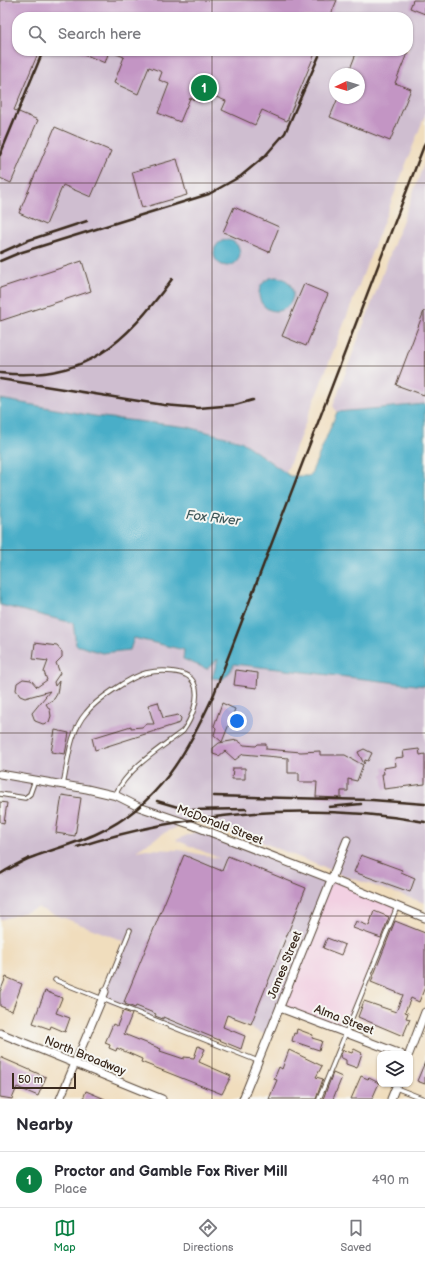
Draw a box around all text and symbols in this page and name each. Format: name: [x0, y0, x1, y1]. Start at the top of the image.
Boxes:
search box: [12, 12, 413, 56]
icon: search: [26, 23, 48, 45]
text: Search here: [58, 25, 141, 44]
north arrow: [329, 68, 365, 104]
pin: 1: [191, 73, 217, 103]
water label: Fox River: [185, 507, 242, 529]
your location: [227, 711, 247, 731]
street label: McDonald Street: [175, 802, 266, 848]
street label: James Street: [265, 929, 306, 1001]
street label: Alma Street: [312, 1002, 376, 1038]
street label: North Broadway: [42, 1033, 128, 1079]
map controls: [377, 1051, 413, 1087]
button: layers: [377, 1051, 413, 1087]
scale bar: [12, 1071, 76, 1090]
text: 50 m: [18, 1073, 43, 1086]
text: Nearby: [16, 1115, 73, 1135]
text: Proctor and Gamble Fox River Mill: [54, 1162, 287, 1181]
text: 1: [26, 1172, 32, 1188]
text: 490 m: [372, 1172, 409, 1188]
text: Place: [54, 1181, 87, 1197]
tab: Map: [54, 1217, 76, 1254]
tab: Directions: [183, 1217, 233, 1254]
tab: Saved: [341, 1217, 371, 1254]

